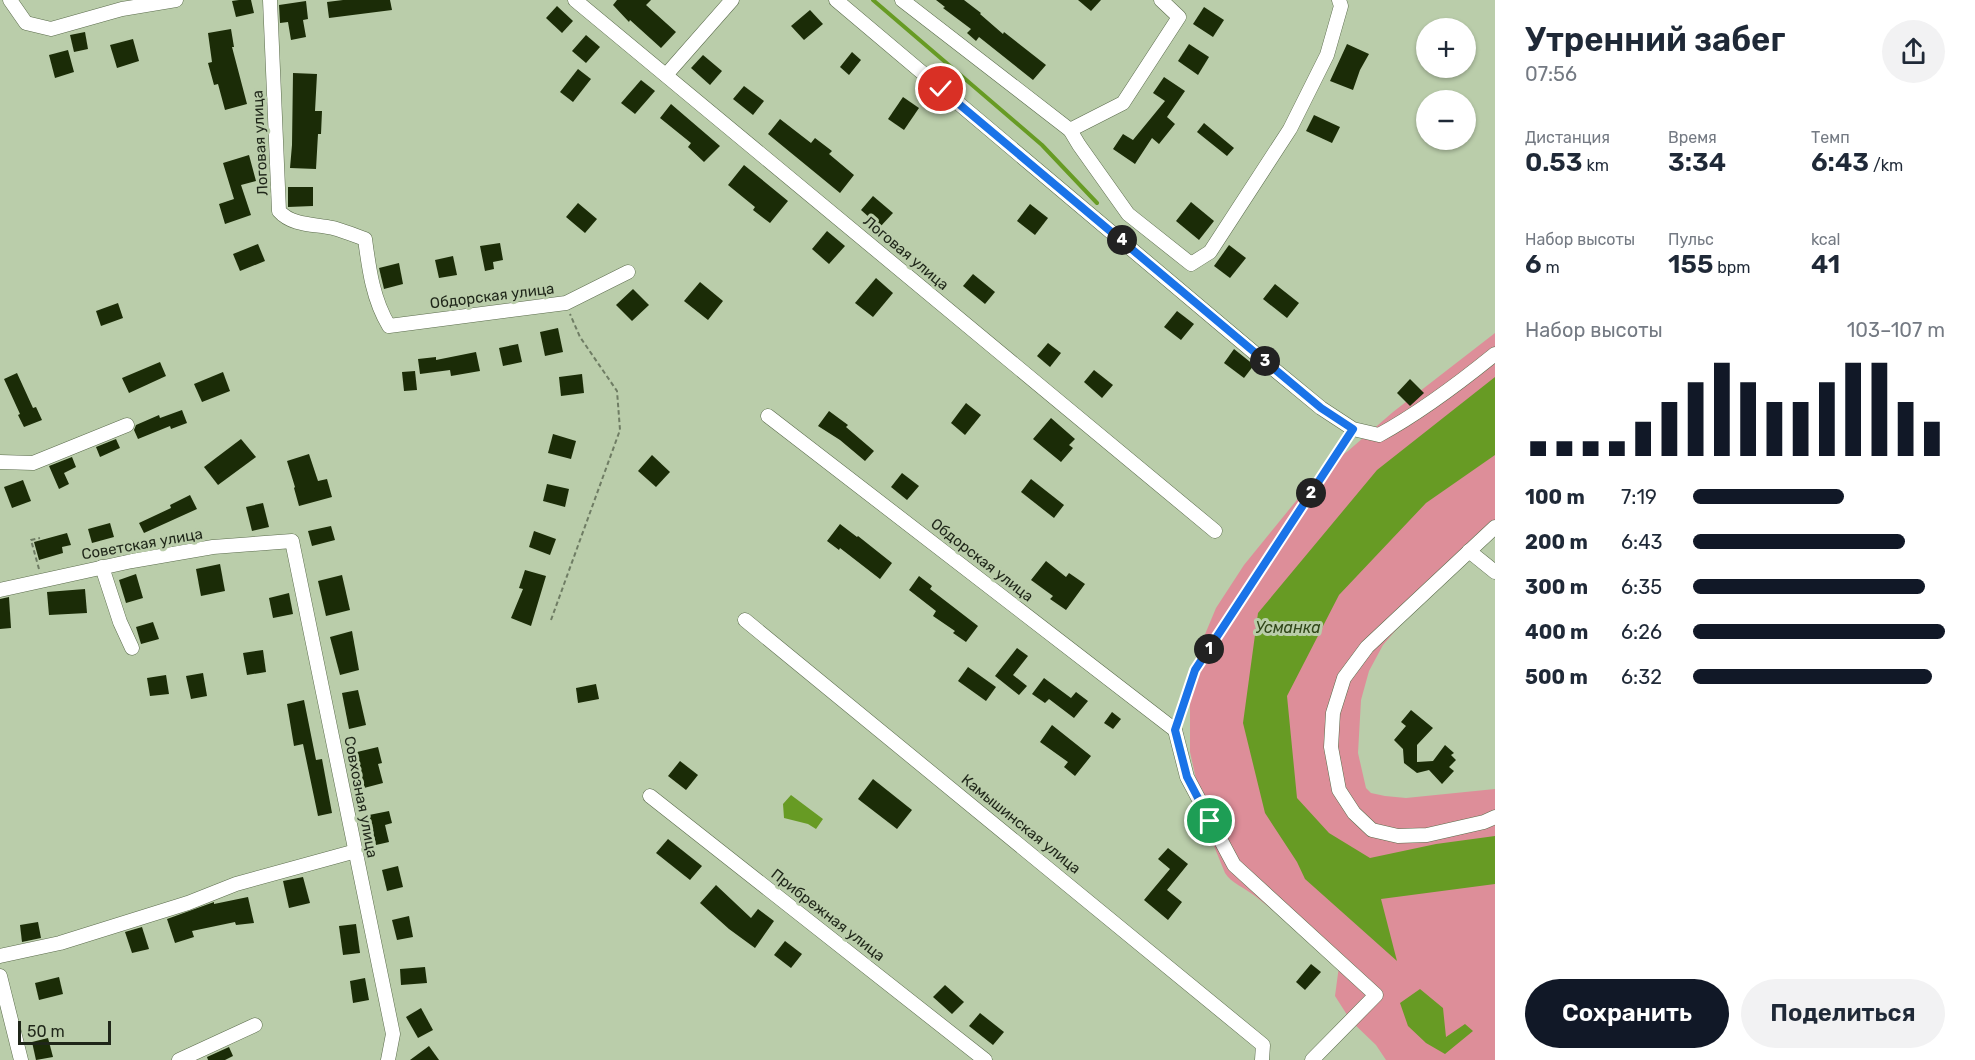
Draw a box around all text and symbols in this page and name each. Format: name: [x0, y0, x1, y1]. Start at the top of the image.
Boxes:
map controls: [1416, 18, 1476, 150]
button: +: [1416, 18, 1476, 78]
text: Утренний забег: [1525, 20, 1785, 59]
button: share: [1882, 20, 1945, 83]
text: 07:56: [1525, 62, 1577, 86]
pin: [915, 63, 966, 114]
icon: check: [924, 72, 957, 105]
street label: Логовая улица: [248, 90, 272, 196]
button: −: [1416, 90, 1476, 150]
text: Дистанция: [1525, 128, 1610, 147]
text: Время: [1668, 128, 1717, 147]
text: Темп: [1811, 128, 1850, 147]
text: 0.53: [1525, 147, 1582, 178]
text: 3:34: [1668, 147, 1726, 178]
text: 6:43: [1811, 147, 1869, 178]
text: km: [1582, 156, 1609, 175]
text: /km: [1869, 156, 1903, 175]
street label: Логовая улица: [860, 212, 952, 294]
pin: 4: [1107, 225, 1137, 255]
text: 4: [1117, 230, 1127, 249]
text: Набор высоты: [1525, 230, 1635, 249]
text: Пульс: [1668, 230, 1714, 249]
text: kcal: [1811, 230, 1840, 249]
text: 6: [1525, 249, 1542, 280]
text: 155: [1668, 249, 1713, 280]
text: 41: [1811, 249, 1840, 280]
text: m: [1542, 258, 1560, 277]
text: bpm: [1713, 258, 1751, 277]
street label: Обдорская улица: [429, 279, 555, 313]
text: Набор высоты: [1525, 318, 1663, 342]
text: 103–107 m: [1847, 318, 1945, 342]
pin: 3: [1250, 346, 1280, 376]
text: 3: [1260, 351, 1270, 370]
pin: 2: [1296, 478, 1326, 508]
text: 2: [1306, 483, 1316, 502]
text: 100 m: [1525, 485, 1585, 509]
text: 7:19: [1621, 485, 1657, 509]
street label: Обдорская улица: [927, 514, 1037, 606]
street label: Советская улица: [80, 524, 204, 564]
text: 200 m: [1525, 530, 1588, 554]
text: 6:43: [1621, 530, 1663, 554]
text: 300 m: [1525, 575, 1588, 599]
text: 6:35: [1621, 575, 1662, 599]
water label: Усманка: [1255, 618, 1321, 637]
text: 400 m: [1525, 620, 1588, 644]
text: 6:26: [1621, 620, 1662, 644]
pin: 1: [1194, 634, 1224, 664]
text: 1: [1205, 639, 1213, 658]
text: 500 m: [1525, 665, 1588, 689]
text: 6:32: [1621, 665, 1662, 689]
street label: Совхозная улица: [340, 735, 382, 859]
street label: Камышинская улица: [958, 770, 1084, 878]
pin: [1184, 795, 1235, 846]
icon: arrive: [1193, 804, 1226, 837]
street label: Прибрежная улица: [768, 865, 888, 965]
button: Сохранить: [1525, 979, 1729, 1048]
button: Поделиться: [1741, 979, 1945, 1048]
scale bar: [18, 1018, 111, 1046]
text: 50 m: [27, 1022, 65, 1041]

